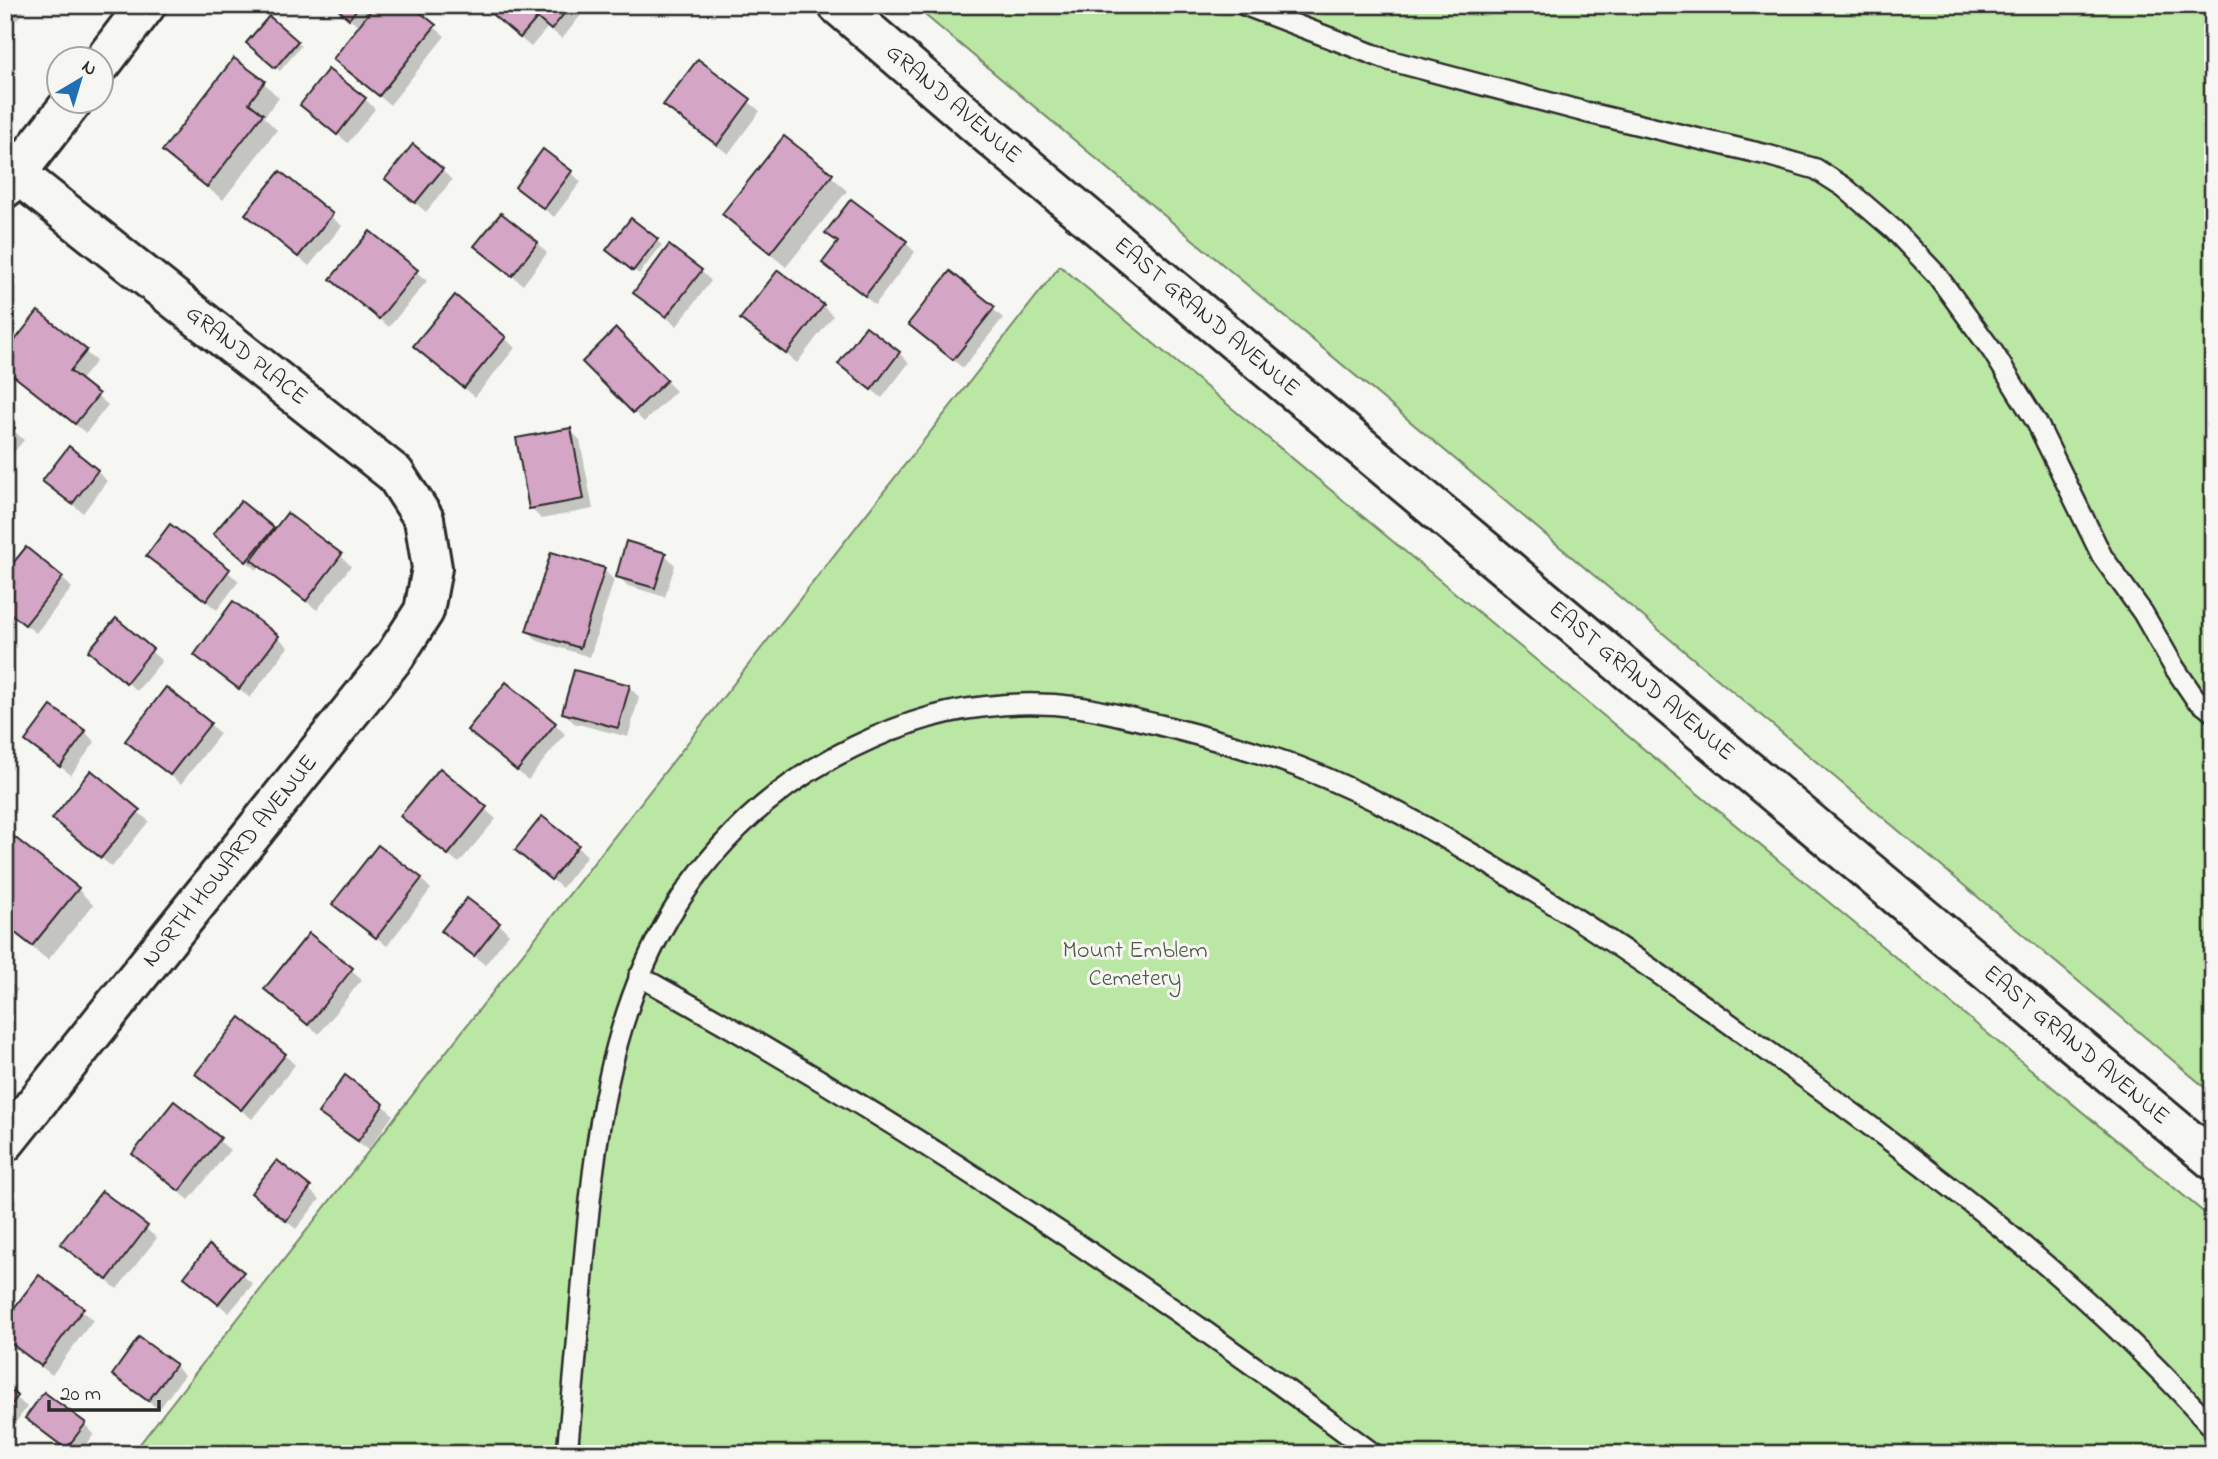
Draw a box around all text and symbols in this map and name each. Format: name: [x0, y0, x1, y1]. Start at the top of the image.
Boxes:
street label: GRAND AVENUE: [878, 36, 1029, 173]
north arrow: [46, 46, 116, 116]
text: N: [76, 54, 102, 83]
street label: EAST GRAND AVENUE: [1106, 229, 1307, 406]
street label: GRAND PLACE: [177, 297, 315, 415]
street label: EAST GRAND AVENUE: [1540, 593, 1742, 770]
street label: NORTH HOWARD AVENUE: [134, 747, 327, 975]
park label: Mount Emblem Cemetery: [1062, 934, 1208, 998]
street label: EAST GRAND AVENUE: [1975, 957, 2177, 1134]
scale bar: [49, 1368, 159, 1412]
text: 20 m: [60, 1380, 101, 1410]

